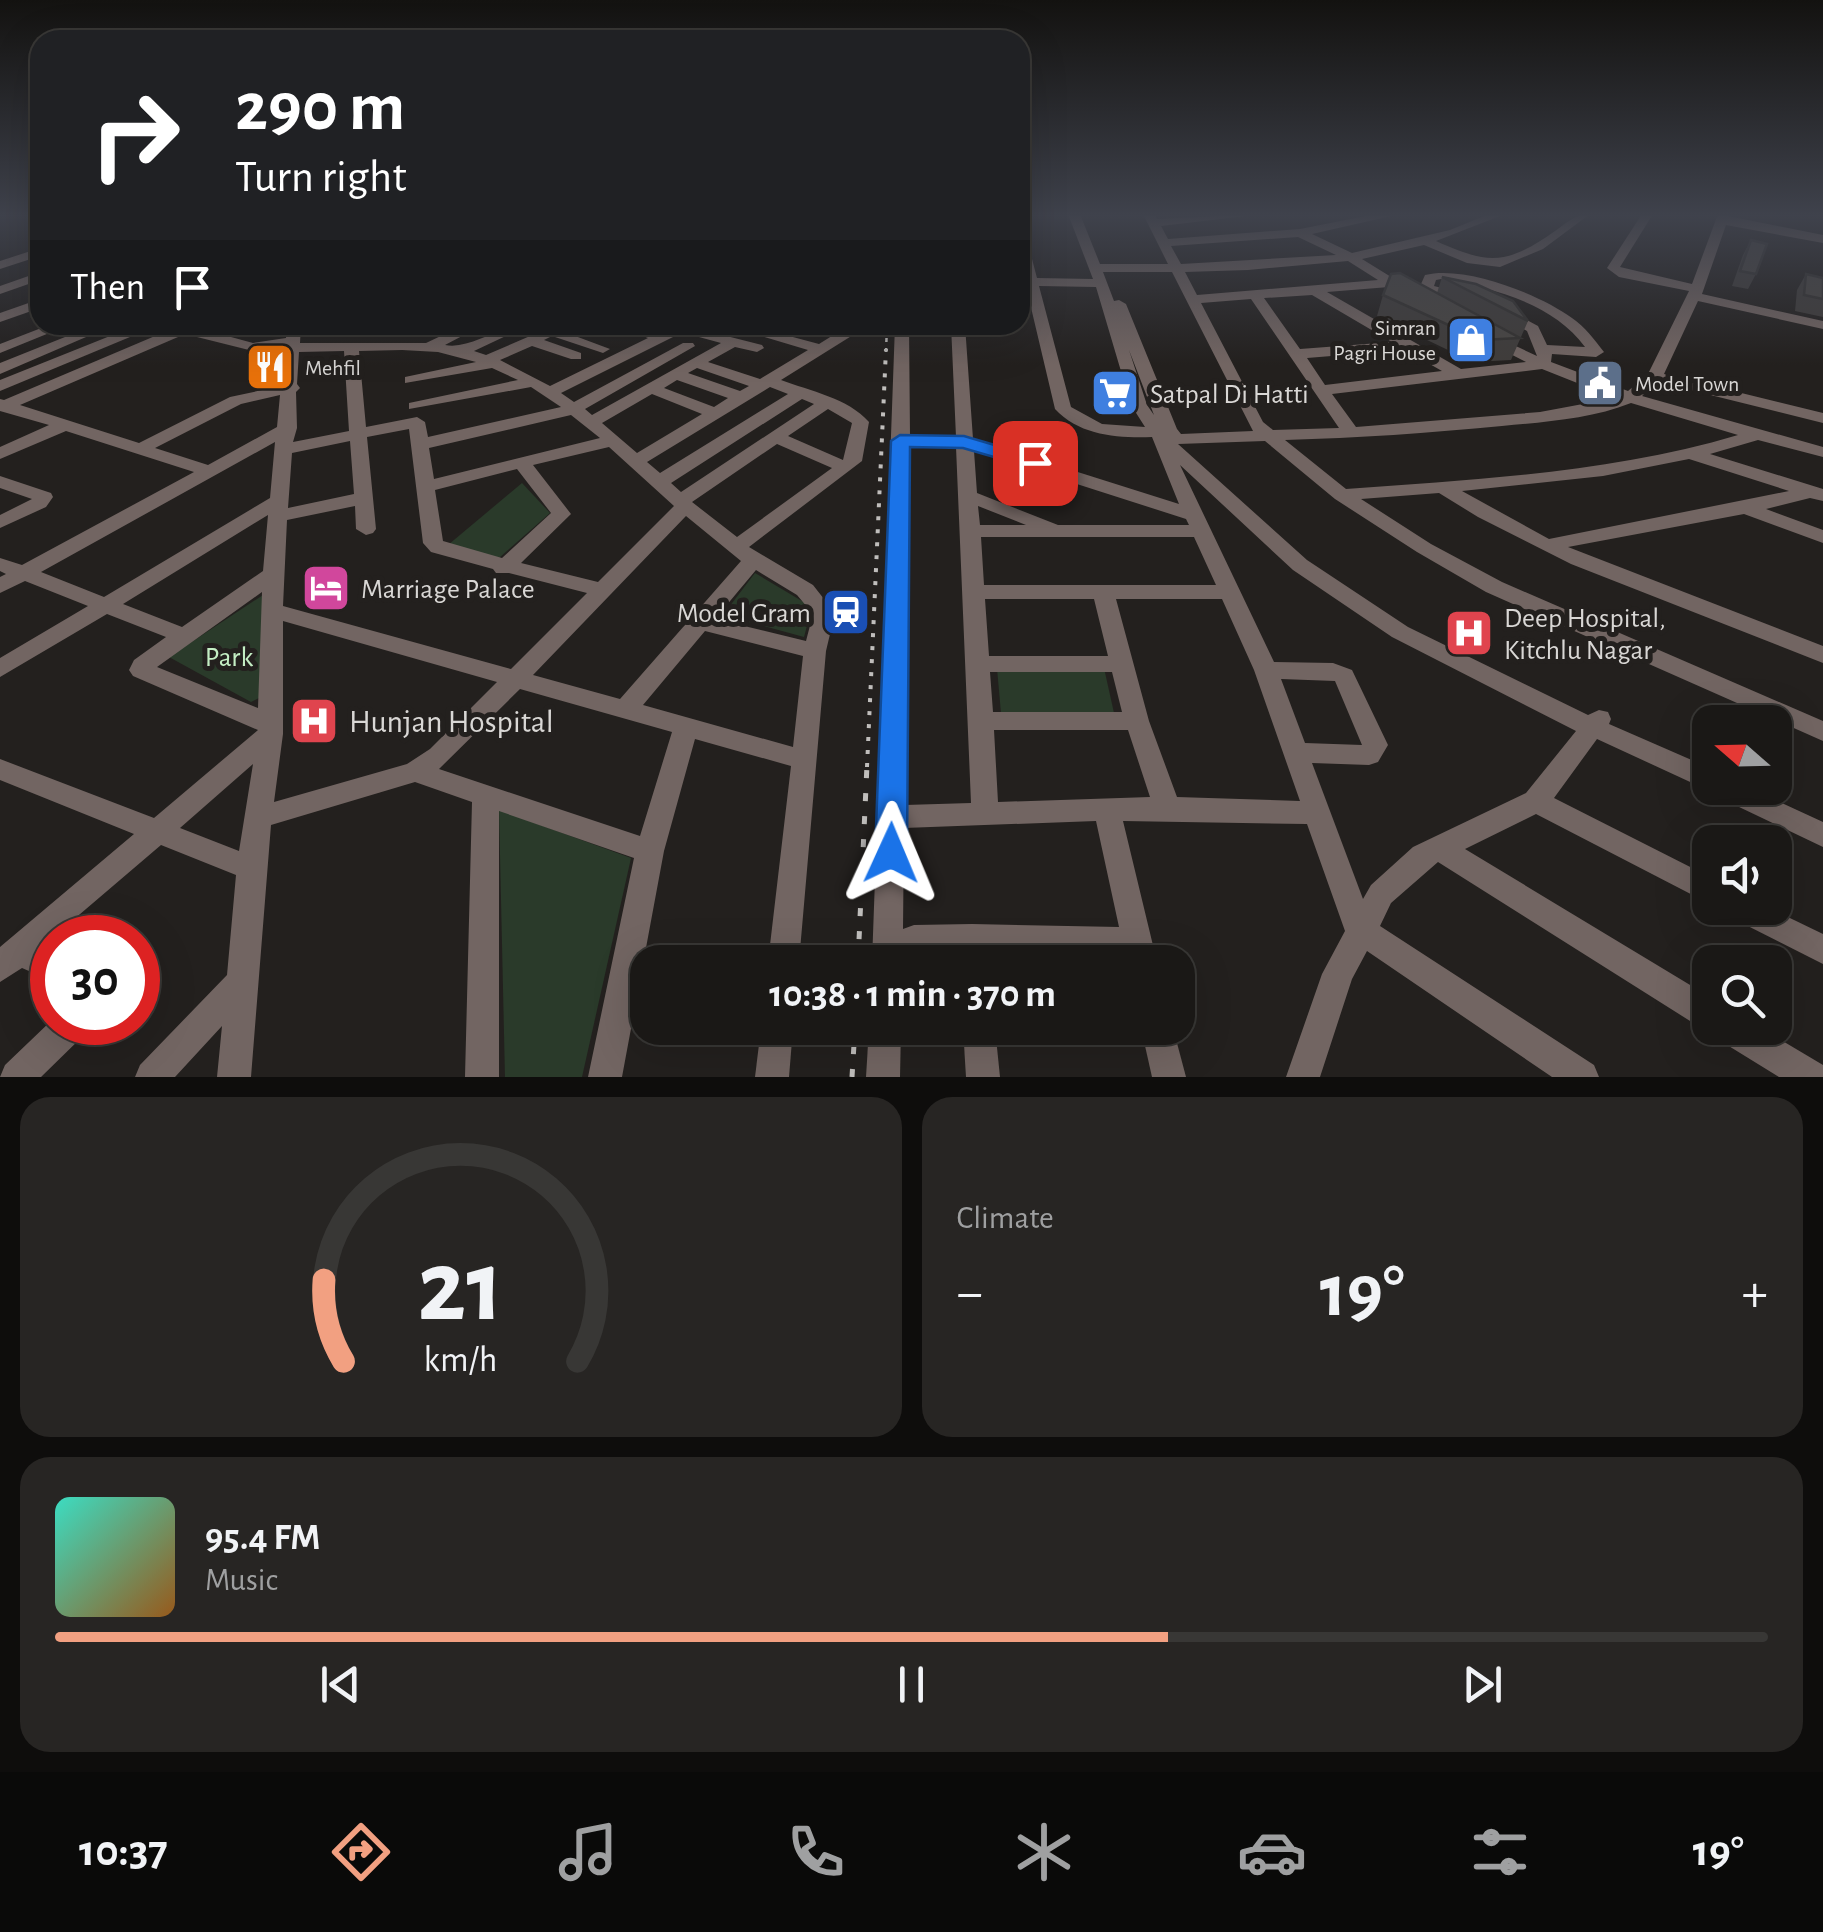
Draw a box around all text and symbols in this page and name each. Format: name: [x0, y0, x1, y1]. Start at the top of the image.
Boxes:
icon: right: [70, 70, 200, 200]
text: 290 m: [235, 73, 405, 143]
text: Turn right: [235, 155, 407, 200]
icon: arrive: [165, 260, 220, 315]
text: Then: [70, 269, 145, 307]
shop icon: Simran Pagri House: [1445, 314, 1497, 366]
place label: Simran Pagri House: [1333, 317, 1436, 364]
restaurant icon: Mehfil: [244, 341, 296, 393]
place label: Mehfil: [305, 357, 361, 379]
public building icon: Model Town: [1574, 357, 1626, 409]
supermarket icon: Satpal Di Hatti: [1089, 367, 1141, 419]
place label: Model Town: [1635, 373, 1739, 395]
place label: Satpal Di Hatti: [1150, 381, 1309, 409]
pin: [993, 421, 1078, 506]
icon: arrive: [1008, 436, 1063, 491]
hotel icon: Marriage Palace: [300, 562, 352, 614]
place label: Marriage Palace: [361, 576, 535, 604]
station icon: Model Gram: [820, 586, 872, 638]
place label: Model Gram: [677, 600, 811, 628]
place label: Deep Hospital, Kitchlu Nagar: [1504, 605, 1666, 665]
hospital icon: Deep Hospital, Kitchlu Nagar: [1443, 607, 1495, 659]
park label: Park: [205, 644, 253, 672]
hospital icon: Hunjan Hospital: [288, 695, 340, 747]
north arrow: [1692, 705, 1792, 805]
map controls: [1692, 705, 1792, 1045]
place label: Hunjan Hospital: [349, 706, 554, 738]
position arrow: [839, 801, 943, 905]
button: sound: [1692, 825, 1792, 925]
speed limit sign: 30: [30, 915, 160, 1045]
button: search: [1692, 945, 1792, 1045]
text: 10:38 · 1 min · 370 m: [769, 976, 1056, 1014]
text: Climate: [957, 1202, 1054, 1234]
text: 21: [418, 1236, 504, 1340]
text: 19°: [1320, 1255, 1405, 1330]
text: −: [957, 1266, 983, 1321]
text: +: [1742, 1266, 1768, 1321]
text: km/h: [424, 1342, 498, 1378]
text: 95.4 FM: [205, 1519, 321, 1557]
text: Music: [205, 1564, 278, 1596]
icon: previous: [313, 1657, 368, 1712]
icon: pause: [884, 1657, 939, 1712]
icon: next: [1455, 1657, 1510, 1712]
icon: directions: [326, 1817, 396, 1887]
icon: music: [553, 1817, 623, 1887]
icon: phone: [781, 1817, 851, 1887]
icon: climate: [1009, 1817, 1079, 1887]
icon: car: [1237, 1817, 1307, 1887]
icon: filters: [1465, 1817, 1535, 1887]
text: 10:37: [79, 1829, 168, 1874]
text: 19°: [1693, 1829, 1744, 1874]

